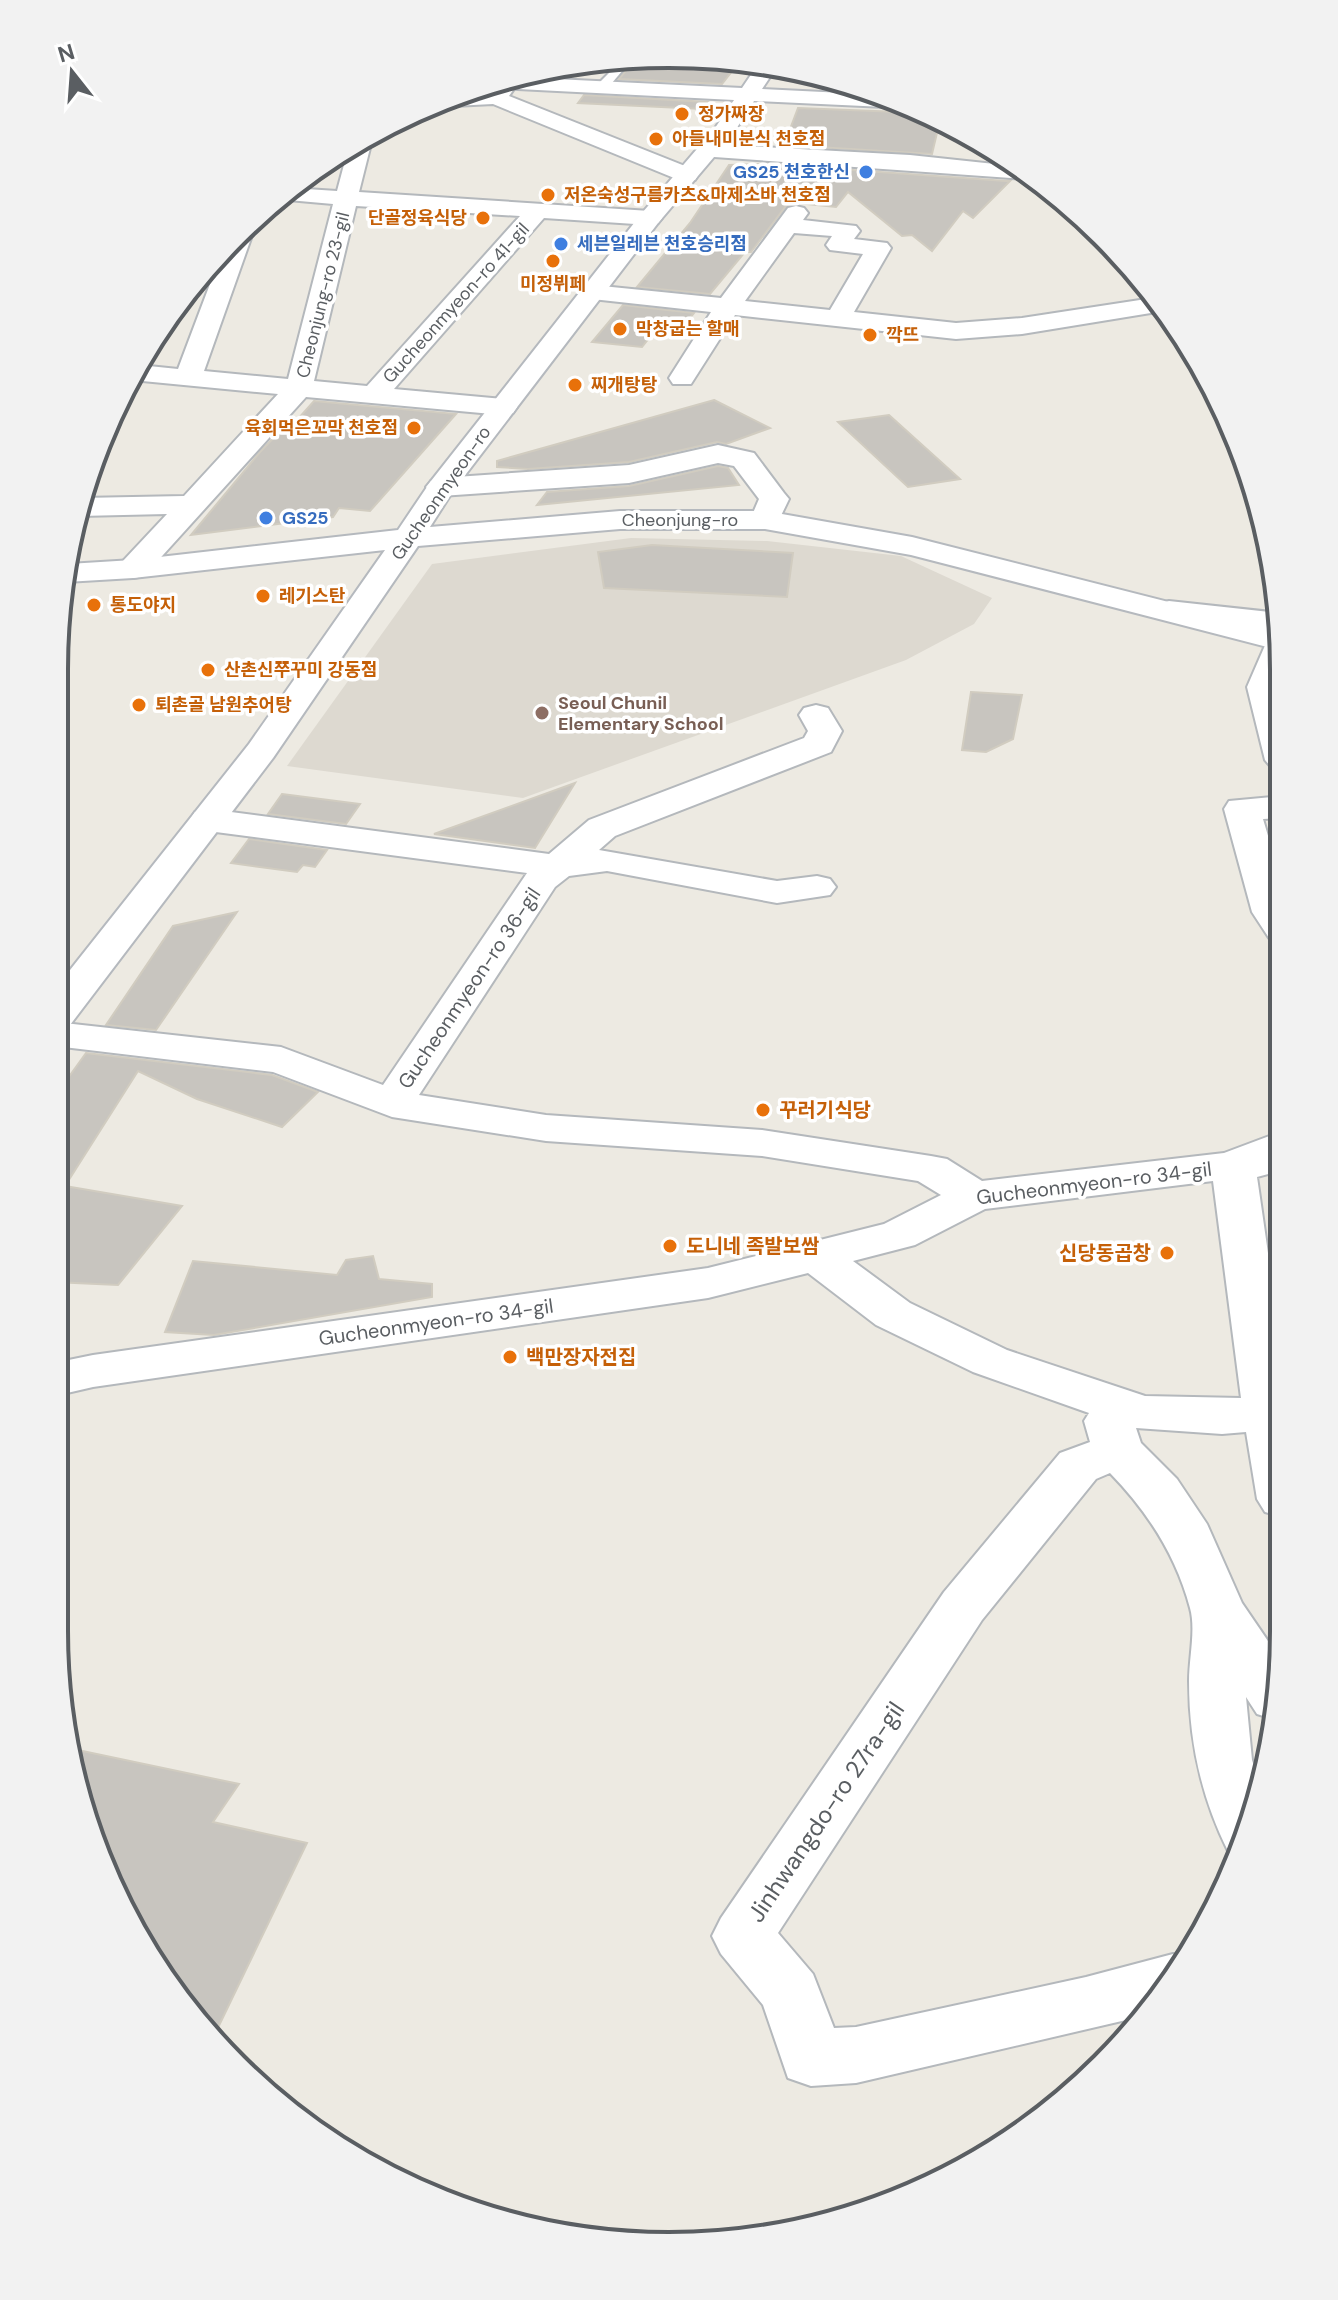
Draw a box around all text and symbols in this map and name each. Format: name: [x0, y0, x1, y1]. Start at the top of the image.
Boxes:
north arrow: [32, 32, 112, 112]
text: N: [54, 37, 78, 70]
place label: 정가짜장: [698, 102, 765, 126]
marker: 정가짜장: [673, 105, 691, 123]
place label: 아들내미분식 천호점: [672, 127, 825, 151]
marker: 아들내미분식 천호점: [647, 130, 665, 148]
place label: GS25 천호한신: [733, 160, 850, 184]
marker: GS25 천호한신: [857, 163, 875, 181]
place label: 저온숙성구름카츠&마제소바 천호점: [564, 183, 831, 207]
marker: 저온숙성구름카츠&마제소바 천호점: [539, 186, 557, 204]
place label: 단골정육식당: [368, 206, 467, 230]
marker: 단골정육식당: [474, 209, 492, 227]
street label: Cheonjung-ro 23-gil: [291, 210, 355, 380]
street label: Gucheonmyeon-ro 41-gil: [377, 218, 535, 388]
place label: 세븐일레븐 천호승리점: [577, 232, 747, 256]
marker: 세븐일레븐 천호승리점: [552, 235, 570, 253]
marker: 미정뷔페: [544, 252, 562, 270]
place label: 미정뷔페: [520, 272, 586, 296]
place label: 막창굽는 할매: [636, 317, 740, 341]
marker: 막창굽는 할매: [611, 320, 629, 338]
place label: 깍뜨: [886, 323, 919, 347]
marker: 깍뜨: [861, 326, 879, 344]
place label: 찌개탕탕: [591, 373, 658, 397]
marker: 찌개탕탕: [566, 376, 584, 394]
place label: 육회먹은꼬막 천호점: [245, 416, 398, 440]
marker: 육회먹은꼬막 천호점: [405, 419, 423, 437]
street label: Gucheonmyeon-ro: [386, 421, 496, 565]
place label: GS25: [282, 506, 328, 530]
street label: Cheonjung-ro: [622, 508, 738, 532]
marker: GS25: [257, 509, 275, 527]
place label: 레기스탄: [279, 584, 346, 608]
marker: 레기스탄: [254, 587, 272, 605]
place label: 통도야지: [110, 593, 176, 617]
marker: 통도야지: [85, 596, 103, 614]
place label: 산촌신쭈꾸미 강동점: [224, 658, 377, 682]
marker: 산촌신쭈꾸미 강동점: [199, 661, 217, 679]
place label: Seoul Chunil Elementary School: [558, 691, 724, 736]
place label: 퇴촌골 남원추어탕: [155, 693, 292, 717]
marker: 퇴촌골 남원추어탕: [130, 696, 148, 714]
marker: Seoul Chunil Elementary School: [533, 704, 551, 722]
street label: Gucheonmyeon-ro 36-gil: [392, 882, 546, 1094]
place label: 꾸러기식당: [779, 1097, 871, 1123]
marker: 꾸러기식당: [754, 1101, 772, 1119]
street label: Gucheonmyeon-ro 34-gil: [975, 1156, 1213, 1210]
place label: 도니네 족발보쌈: [686, 1233, 820, 1259]
marker: 도니네 족발보쌈: [661, 1237, 679, 1255]
place label: 신당동곱창: [1059, 1240, 1151, 1266]
marker: 신당동곱창: [1158, 1244, 1176, 1262]
street label: Gucheonmyeon-ro 34-gil: [317, 1293, 555, 1351]
place label: 백만장자전집: [526, 1344, 636, 1370]
marker: 백만장자전집: [501, 1348, 519, 1366]
street label: Jinhwangdo-ro 27ra-gil: [740, 1696, 911, 1928]

